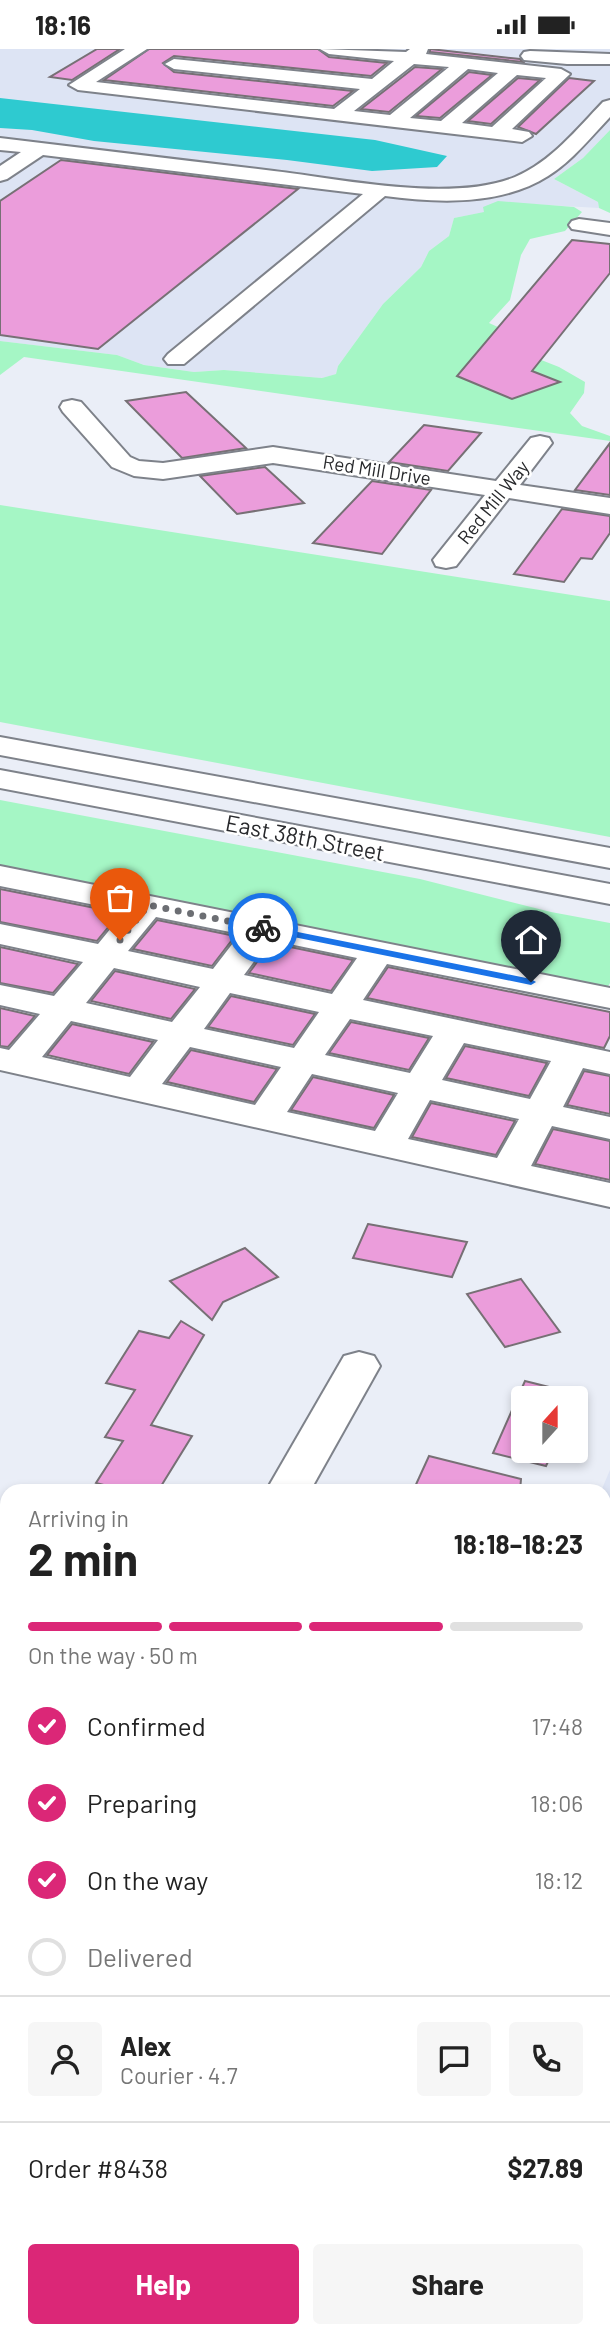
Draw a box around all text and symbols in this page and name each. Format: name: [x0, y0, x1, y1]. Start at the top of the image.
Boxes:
text: 18:16: [35, 9, 91, 40]
street label: Red Mill Drive: [321, 450, 433, 489]
street label: Red Mill Way: [452, 455, 533, 548]
street label: East 38th Street: [223, 808, 387, 866]
pin: [90, 868, 150, 940]
icon: bag: [101, 879, 139, 917]
courier: [228, 893, 298, 963]
icon: bike: [244, 909, 282, 947]
pin: [501, 910, 561, 982]
icon: home: [512, 921, 550, 959]
north arrow: [511, 1386, 588, 1463]
map controls: [511, 1386, 588, 1463]
text: Arriving in: [28, 1504, 129, 1532]
text: 18:18–18:23: [454, 1528, 583, 1559]
text: 2 min: [28, 1530, 138, 1585]
text: On the way · 50 m: [28, 1641, 198, 1669]
icon: check: [28, 1707, 66, 1745]
text: Confirmed: [87, 1710, 206, 1741]
text: 17:48: [532, 1712, 583, 1740]
icon: check: [28, 1784, 66, 1822]
text: Preparing: [87, 1787, 197, 1818]
text: 18:06: [530, 1789, 583, 1817]
icon: check: [28, 1861, 66, 1899]
text: On the way: [87, 1864, 208, 1895]
text: 18:12: [535, 1866, 583, 1894]
text: Delivered: [87, 1941, 193, 1972]
button: person: [28, 2022, 102, 2096]
button: chat: [417, 2022, 491, 2096]
button: phone: [509, 2022, 583, 2096]
text: Alex: [120, 2030, 171, 2061]
text: Courier · 4.7: [120, 2061, 238, 2089]
text: Order #8438: [28, 2152, 168, 2183]
text: $27.89: [507, 2152, 583, 2183]
button: Help: [28, 2244, 299, 2324]
button: Share: [313, 2244, 583, 2324]

